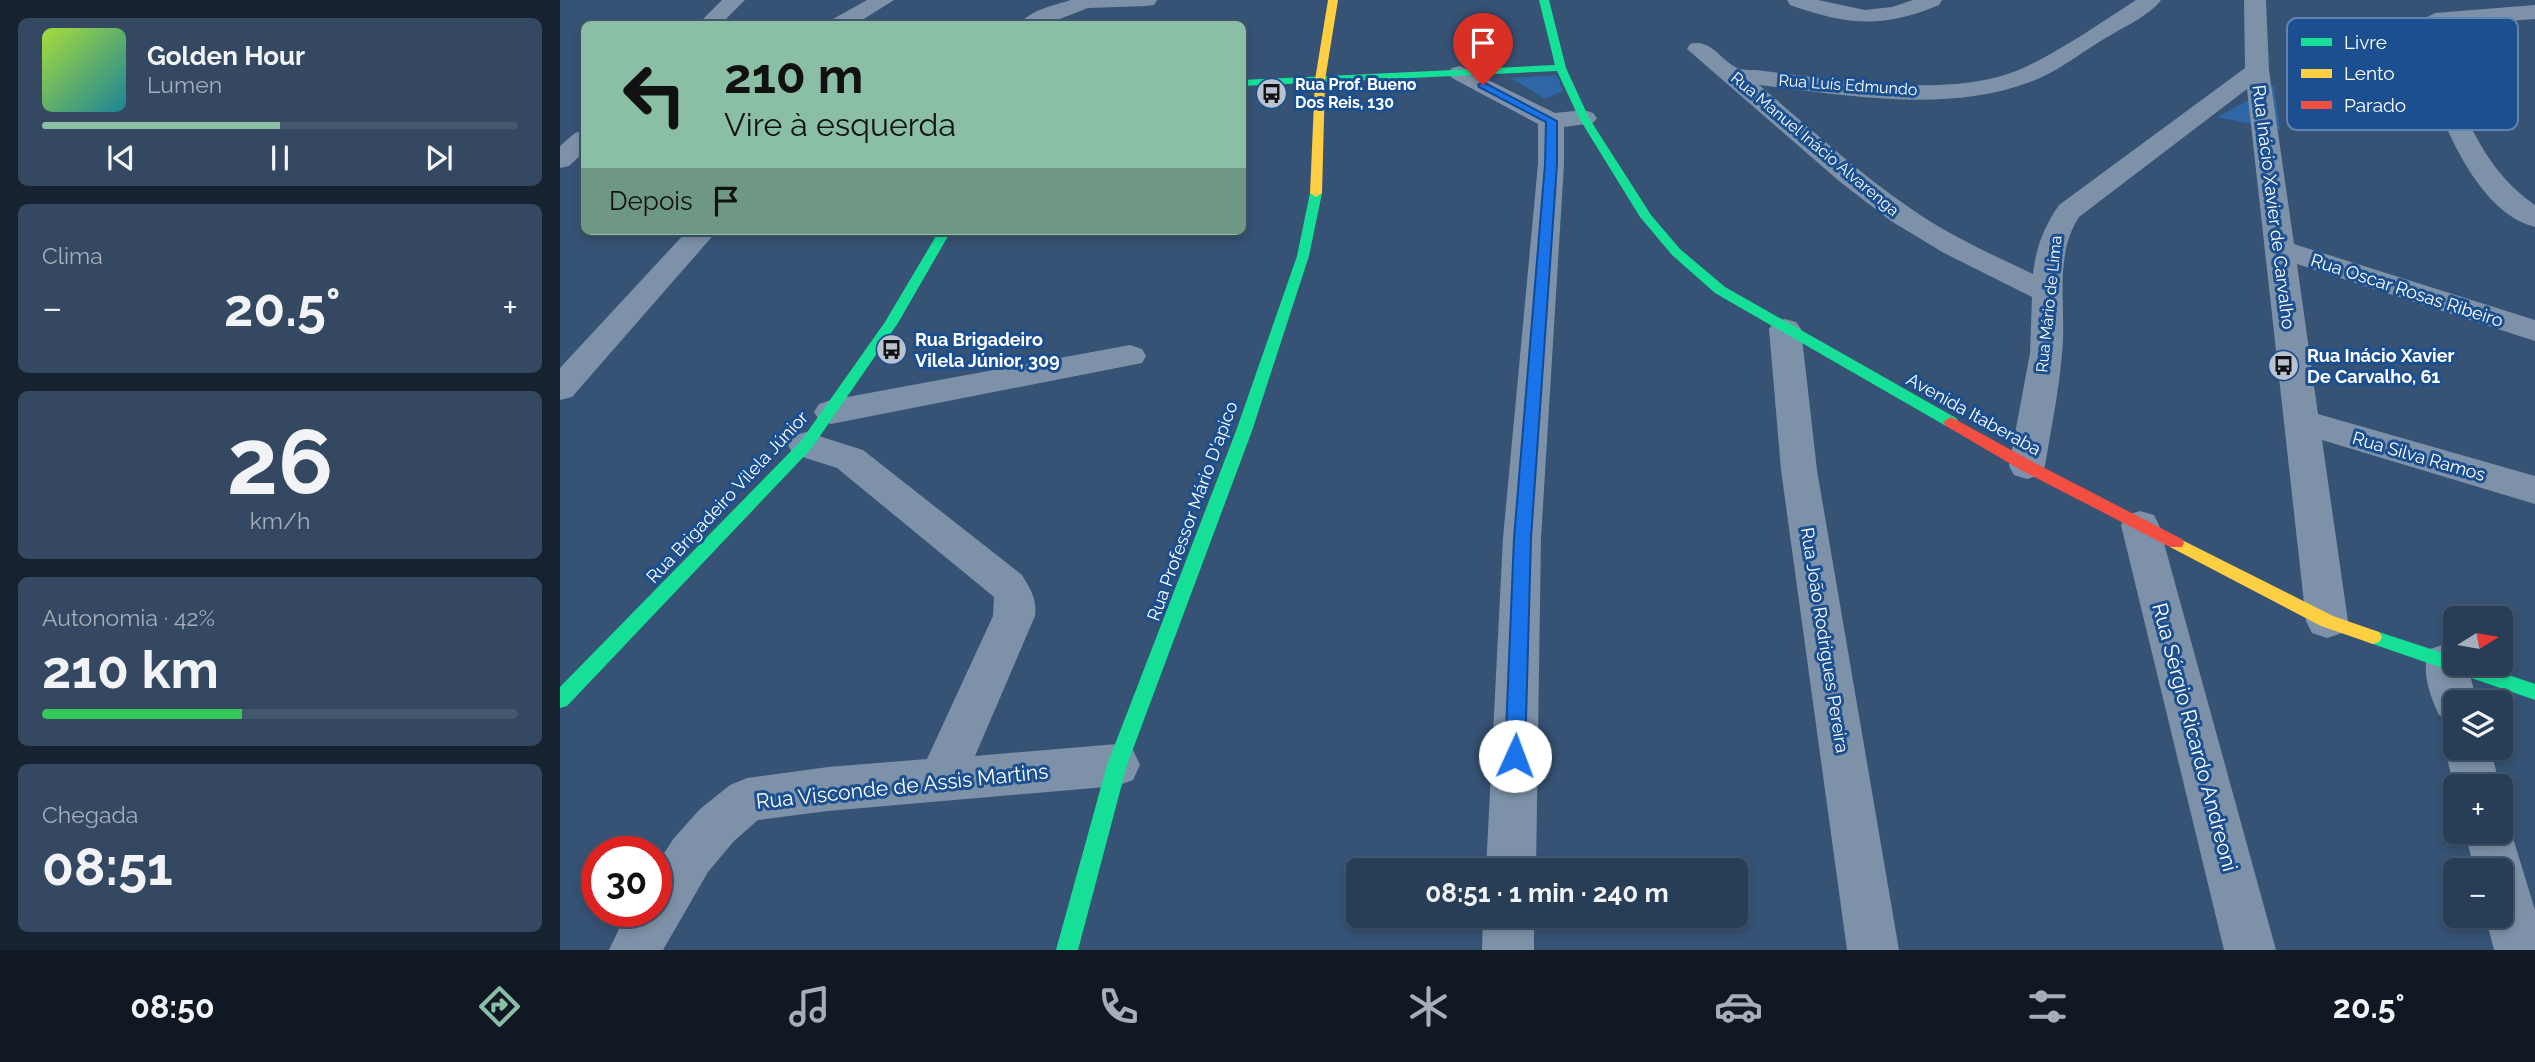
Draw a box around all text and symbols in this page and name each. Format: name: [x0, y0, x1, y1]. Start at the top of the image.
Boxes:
pin: [1453, 13, 1513, 85]
legend: [2287, 18, 2518, 130]
icon: arrive: [1464, 24, 1502, 62]
text: Livre: [2344, 31, 2387, 53]
text: Golden Hour: [147, 41, 305, 71]
text: 210 m: [724, 47, 863, 104]
icon: left: [609, 49, 700, 140]
text: Lento: [2344, 62, 2395, 84]
street label: Rua Manuel Inácio Alvarenga: [1727, 68, 1903, 220]
text: Lumen: [147, 71, 222, 98]
street label: Rua Luís Edmundo: [1778, 71, 1918, 99]
place label: Rua Prof. Bueno Dos Reis, 130: [1295, 75, 1417, 112]
bus stop icon: Rua Prof. Bueno Dos Reis, 130: [1255, 76, 1289, 110]
street label: Rua Inácio Xavier de Carvalho: [2249, 84, 2299, 331]
text: Parado: [2344, 94, 2406, 116]
text: Vire à esquerda: [724, 106, 956, 143]
icon: previous: [102, 139, 140, 177]
icon: pause: [261, 139, 299, 177]
icon: next: [420, 139, 458, 177]
icon: arrive: [707, 182, 745, 220]
text: Depois: [609, 186, 693, 216]
street label: Rua Mário de Lima: [2032, 235, 2066, 373]
text: Clima: [42, 242, 103, 269]
street label: Rua Oscar Rosas Ribeiro: [2308, 249, 2506, 331]
text: 20.5°: [224, 277, 341, 338]
text: −: [42, 285, 62, 330]
text: +: [502, 285, 518, 330]
place label: Rua Brigadeiro Vilela Júnior, 309: [915, 329, 1060, 371]
bus stop icon: Rua Brigadeiro Vilela Júnior, 309: [875, 332, 909, 366]
place label: Rua Inácio Xavier De Carvalho, 61: [2307, 345, 2454, 387]
bus stop icon: Rua Inácio Xavier De Carvalho, 61: [2267, 348, 2301, 382]
street label: Avenida Itaberaba: [1903, 368, 2045, 460]
street label: Rua Professor Mário D'apico: [1142, 398, 1242, 624]
street label: Rua Brigadeiro Vilela Júnior: [642, 406, 813, 587]
text: 26: [227, 408, 333, 515]
street label: Rua Silva Ramos: [2350, 427, 2488, 485]
text: km/h: [250, 507, 310, 534]
street label: Rua João Rodrigues Pereira: [1797, 526, 1853, 754]
street label: Rua Sérgio Ricardo Andreoni: [2147, 600, 2243, 874]
text: Autonomia · 42%: [42, 604, 215, 631]
north arrow: [2443, 606, 2513, 676]
map controls: [2443, 606, 2513, 928]
text: 210 km: [42, 639, 219, 700]
button: layers: [2443, 690, 2513, 760]
position arrow: [1478, 719, 1552, 793]
street label: Rua Visconde de Assis Martins: [755, 758, 1049, 814]
button: +: [2443, 774, 2513, 844]
text: Chegada: [42, 801, 138, 828]
text: 08:51: [42, 836, 173, 897]
speed limit sign: 30: [581, 836, 672, 927]
button: −: [2443, 858, 2513, 928]
text: 08:51 · 1 min · 240 m: [1425, 878, 1669, 908]
icon: directions: [475, 982, 524, 1031]
icon: music: [785, 982, 834, 1031]
icon: phone: [1094, 982, 1143, 1031]
icon: climate: [1404, 982, 1453, 1031]
icon: car: [1714, 982, 1763, 1031]
icon: filters: [2023, 982, 2072, 1031]
text: 08:50: [130, 988, 215, 1025]
text: 20.5°: [2333, 988, 2405, 1025]

